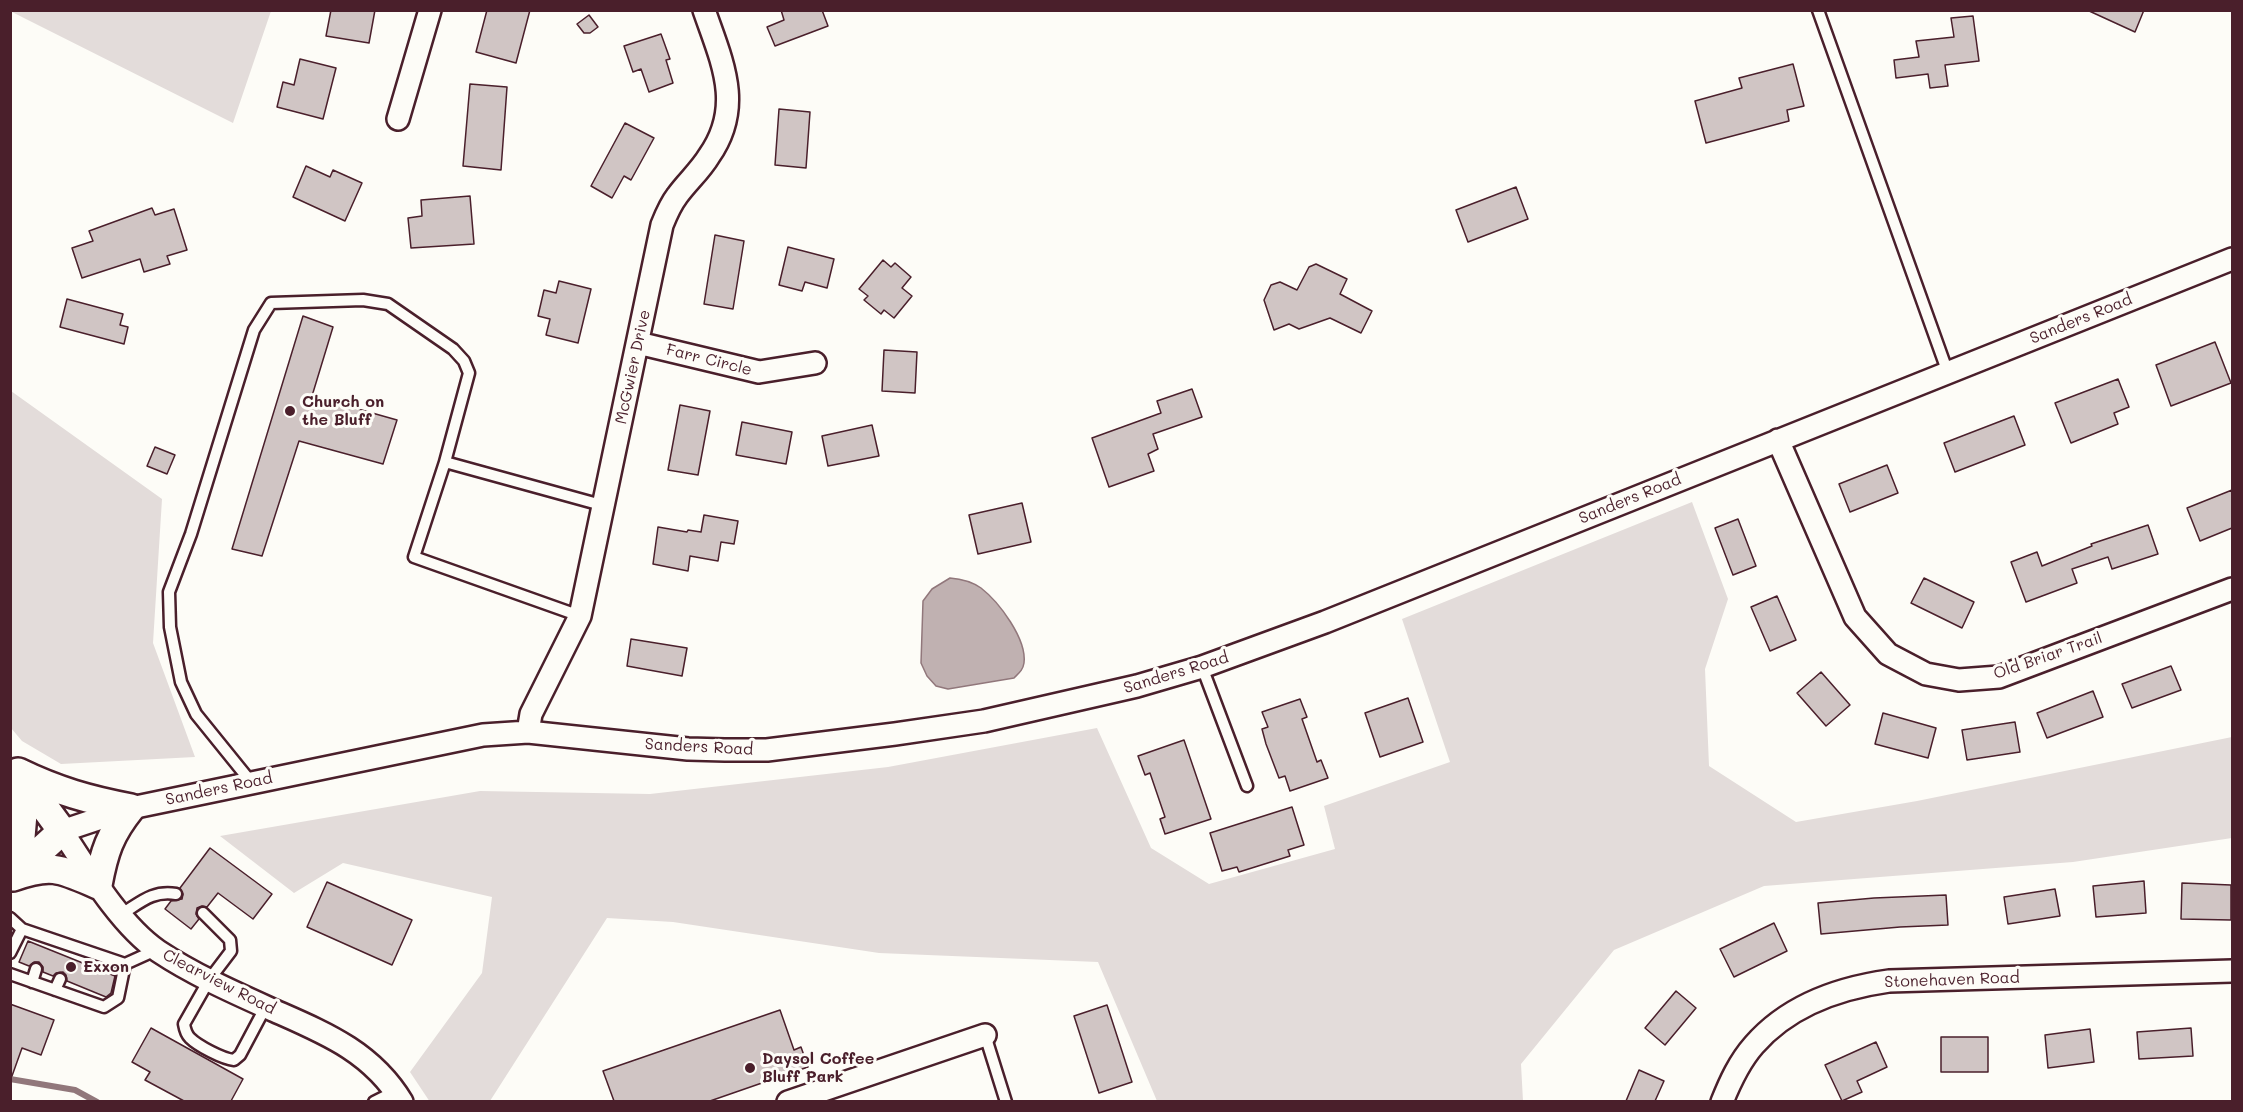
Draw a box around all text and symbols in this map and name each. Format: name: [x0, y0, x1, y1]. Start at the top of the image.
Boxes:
street label: Sanders Road: [2027, 290, 2135, 348]
street label: McGwier Drive: [611, 308, 655, 426]
street label: Farr Circle: [664, 340, 754, 380]
place label: Church on the Bluff: [302, 392, 384, 430]
marker: Church on the Bluff: [283, 404, 297, 418]
street label: Sanders Road: [1576, 470, 1684, 528]
street label: Old Briar Trail: [1991, 628, 2105, 684]
street label: Sanders Road: [1121, 648, 1231, 698]
street label: Sanders Road: [644, 735, 754, 759]
street label: Sanders Road: [164, 768, 274, 810]
street label: Clearview Road: [159, 945, 279, 1019]
place label: Exxon: [83, 957, 129, 977]
marker: Exxon: [64, 960, 78, 974]
street label: Stonehaven Road: [1884, 968, 2020, 992]
place label: Daysol Coffee Bluff Park: [762, 1049, 874, 1087]
marker: Daysol Coffee Bluff Park: [743, 1061, 757, 1075]

